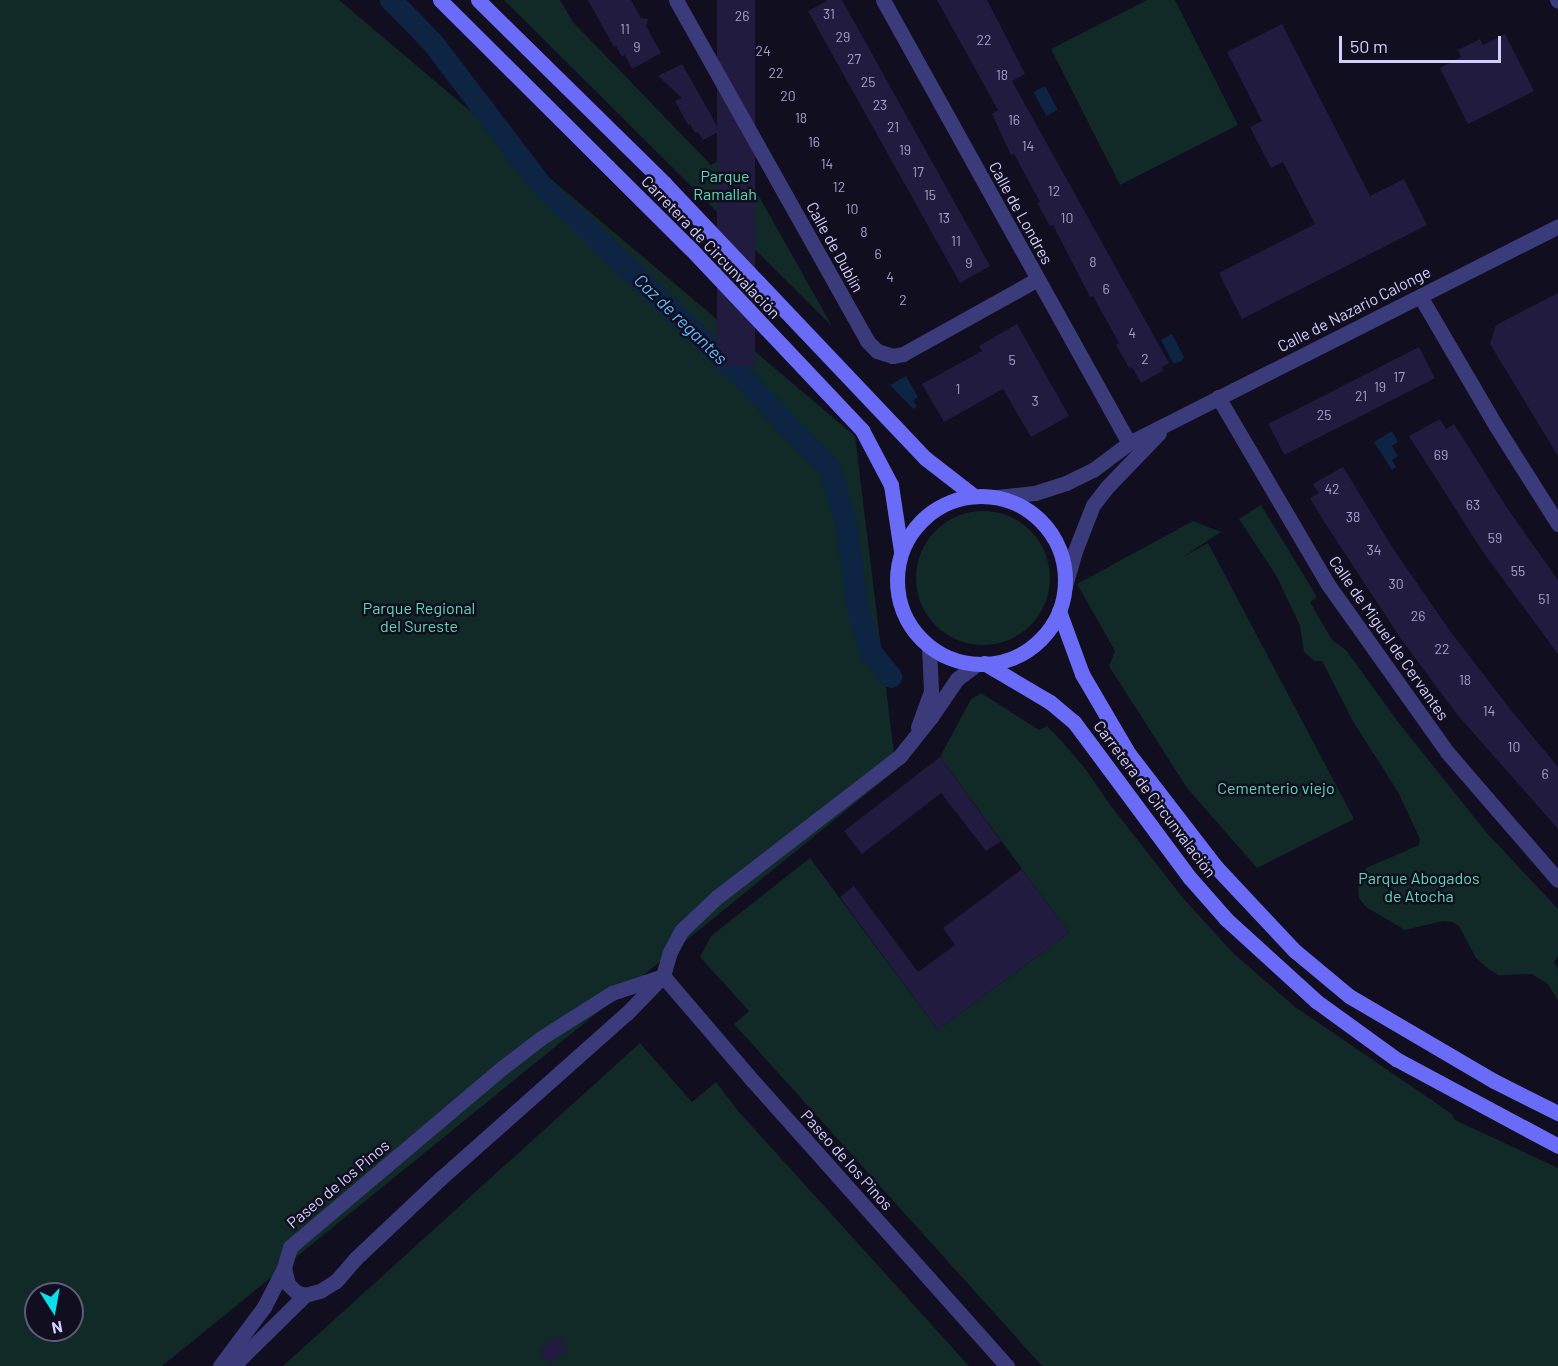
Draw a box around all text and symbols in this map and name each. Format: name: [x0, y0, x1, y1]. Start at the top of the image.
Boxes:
house number: 31: [823, 6, 835, 22]
house number: 26: [735, 8, 749, 24]
house number: 11: [620, 21, 630, 37]
scale bar: [1342, 24, 1504, 62]
house number: 29: [836, 29, 850, 45]
house number: 22: [976, 32, 992, 48]
text: 50 m: [1350, 35, 1388, 57]
house number: 9: [633, 39, 641, 55]
house number: 24: [755, 43, 771, 59]
house number: 27: [847, 51, 861, 67]
house number: 22: [768, 65, 784, 81]
house number: 18: [996, 67, 1008, 83]
house number: 25: [861, 74, 875, 90]
house number: 20: [780, 88, 796, 104]
house number: 23: [873, 97, 887, 113]
house number: 18: [795, 110, 807, 126]
house number: 16: [1008, 112, 1020, 128]
house number: 21: [887, 119, 899, 135]
house number: 16: [808, 134, 820, 150]
house number: 14: [1022, 138, 1034, 154]
house number: 19: [899, 142, 911, 158]
house number: 14: [821, 156, 833, 172]
street label: Calle de Londres: [985, 158, 1057, 268]
house number: 17: [912, 164, 924, 180]
park label: Parque Ramallah: [693, 166, 757, 204]
street label: Carretera de Circunvalación: [638, 171, 784, 323]
house number: 12: [833, 179, 845, 195]
house number: 12: [1048, 183, 1060, 199]
house number: 15: [924, 187, 936, 203]
street label: Calle de Dublín: [802, 199, 868, 295]
house number: 10: [846, 201, 858, 217]
house number: 13: [938, 210, 950, 226]
house number: 10: [1061, 210, 1073, 226]
house number: 8: [860, 224, 868, 240]
house number: 11: [951, 233, 961, 249]
house number: 6: [874, 246, 882, 262]
house number: 8: [1089, 254, 1097, 270]
house number: 9: [965, 255, 973, 271]
street label: Calle de Nazario Calonge: [1274, 262, 1434, 356]
water label: Caz de regantes: [630, 269, 732, 369]
house number: 4: [886, 269, 894, 285]
house number: 6: [1102, 281, 1110, 297]
house number: 2: [899, 292, 907, 308]
house number: 4: [1128, 325, 1136, 341]
house number: 2: [1141, 351, 1149, 367]
house number: 5: [1008, 352, 1016, 368]
house number: 17: [1393, 369, 1405, 385]
house number: 19: [1374, 379, 1386, 395]
house number: 1: [956, 381, 960, 397]
house number: 21: [1355, 388, 1367, 404]
house number: 3: [1031, 393, 1039, 409]
house number: 25: [1317, 407, 1331, 423]
house number: 69: [1434, 447, 1448, 463]
house number: 42: [1324, 481, 1340, 497]
house number: 63: [1466, 497, 1480, 513]
house number: 38: [1346, 509, 1360, 525]
house number: 59: [1488, 530, 1502, 546]
house number: 34: [1367, 542, 1381, 558]
street label: Calle de Miguel de Cervantes: [1325, 552, 1453, 724]
house number: 55: [1511, 563, 1525, 579]
house number: 30: [1388, 576, 1404, 592]
house number: 51: [1538, 591, 1550, 607]
park label: Parque Regional del Sureste: [363, 598, 475, 636]
house number: 26: [1411, 608, 1425, 624]
house number: 22: [1434, 641, 1450, 657]
house number: 18: [1459, 672, 1471, 688]
house number: 14: [1483, 703, 1495, 719]
street label: Carretera de Circunvalación: [1090, 717, 1220, 881]
house number: 10: [1508, 739, 1520, 755]
house number: 6: [1541, 766, 1549, 782]
park label: Cementerio viejo: [1217, 778, 1335, 798]
park label: Parque Abogados de Atocha: [1358, 868, 1480, 906]
street label: Paseo de los Pinos: [797, 1106, 897, 1214]
street label: Paseo de los Pinos: [283, 1136, 393, 1232]
north arrow: [24, 1282, 84, 1342]
text: N: [50, 1318, 64, 1339]

